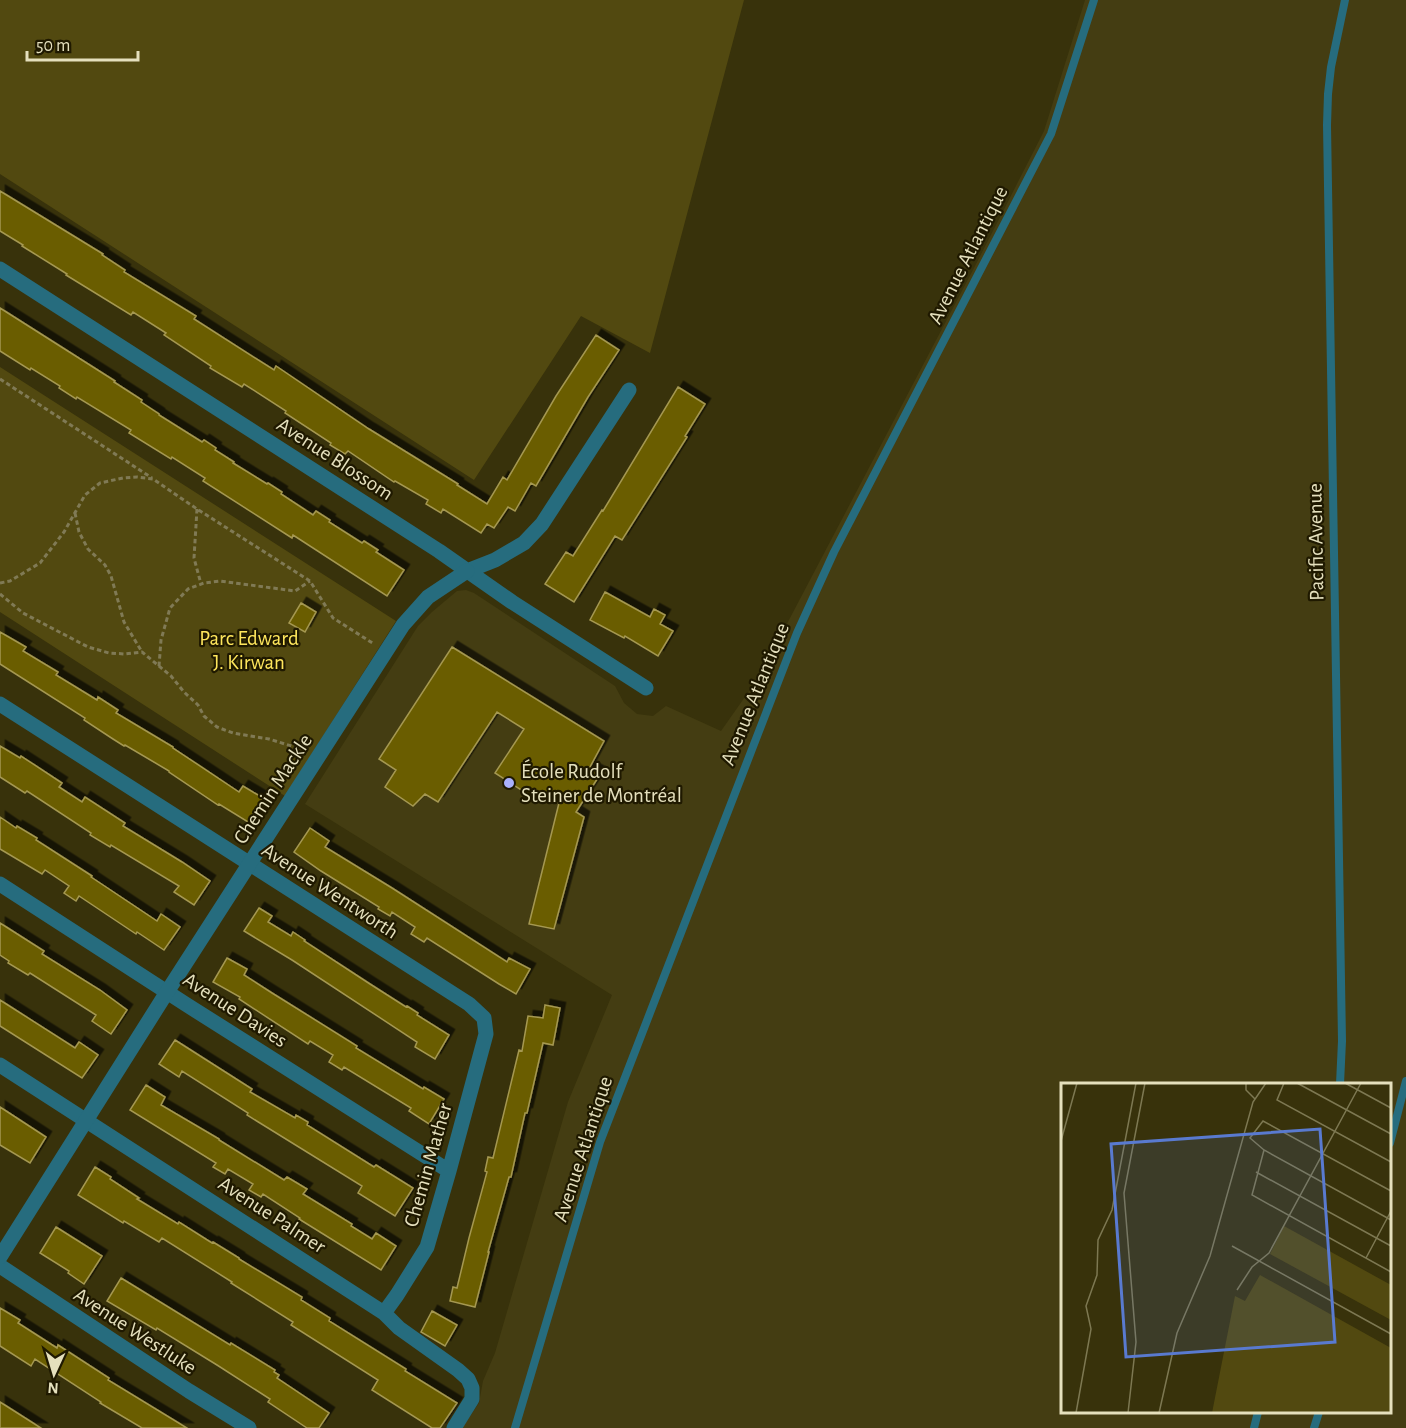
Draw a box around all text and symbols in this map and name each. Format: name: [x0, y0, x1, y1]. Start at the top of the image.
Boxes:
scale bar: [27, 24, 138, 62]
text: 50 m: [36, 37, 70, 55]
street label: Avenue Atlantique: [924, 183, 1012, 327]
street label: Avenue Blossom: [273, 414, 397, 504]
street label: Pacific Avenue: [1304, 483, 1328, 601]
street label: Avenue Atlantique: [717, 620, 793, 768]
park label: Parc Edward J. Kirwan: [199, 628, 299, 673]
street label: Chemin Mackle: [230, 730, 316, 848]
place label: École Rudolf Steiner de Montréal: [521, 759, 682, 806]
marker: École Rudolf Steiner de Montréal: [502, 776, 516, 790]
street label: Avenue Wentworth: [258, 839, 402, 943]
street label: Avenue Davies: [179, 969, 291, 1051]
street label: Avenue Atlantique: [550, 1074, 616, 1224]
inset map: [1061, 1083, 1391, 1413]
street label: Chemin Mather: [400, 1100, 456, 1229]
street label: Avenue Palmer: [215, 1173, 330, 1257]
street label: Avenue Westluke: [70, 1284, 200, 1378]
north arrow: [24, 1344, 84, 1404]
text: N: [47, 1380, 59, 1396]

